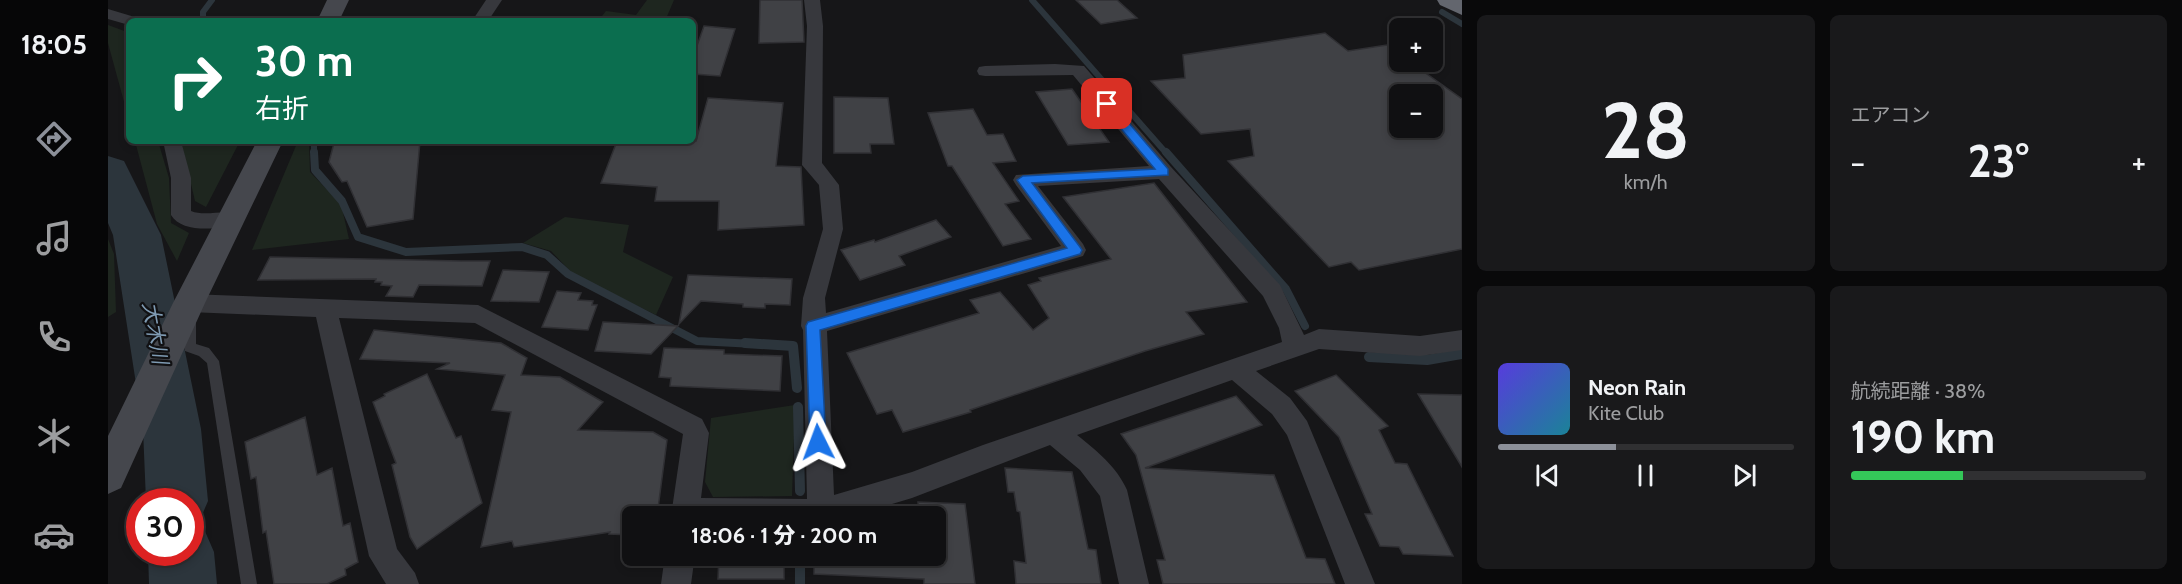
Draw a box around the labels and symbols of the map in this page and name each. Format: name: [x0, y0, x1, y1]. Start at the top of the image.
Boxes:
pin: [1081, 78, 1132, 129]
water label: 大木川: [138, 300, 174, 368]
position arrow: [786, 410, 850, 474]
speed limit sign: 30: [126, 488, 204, 566]

